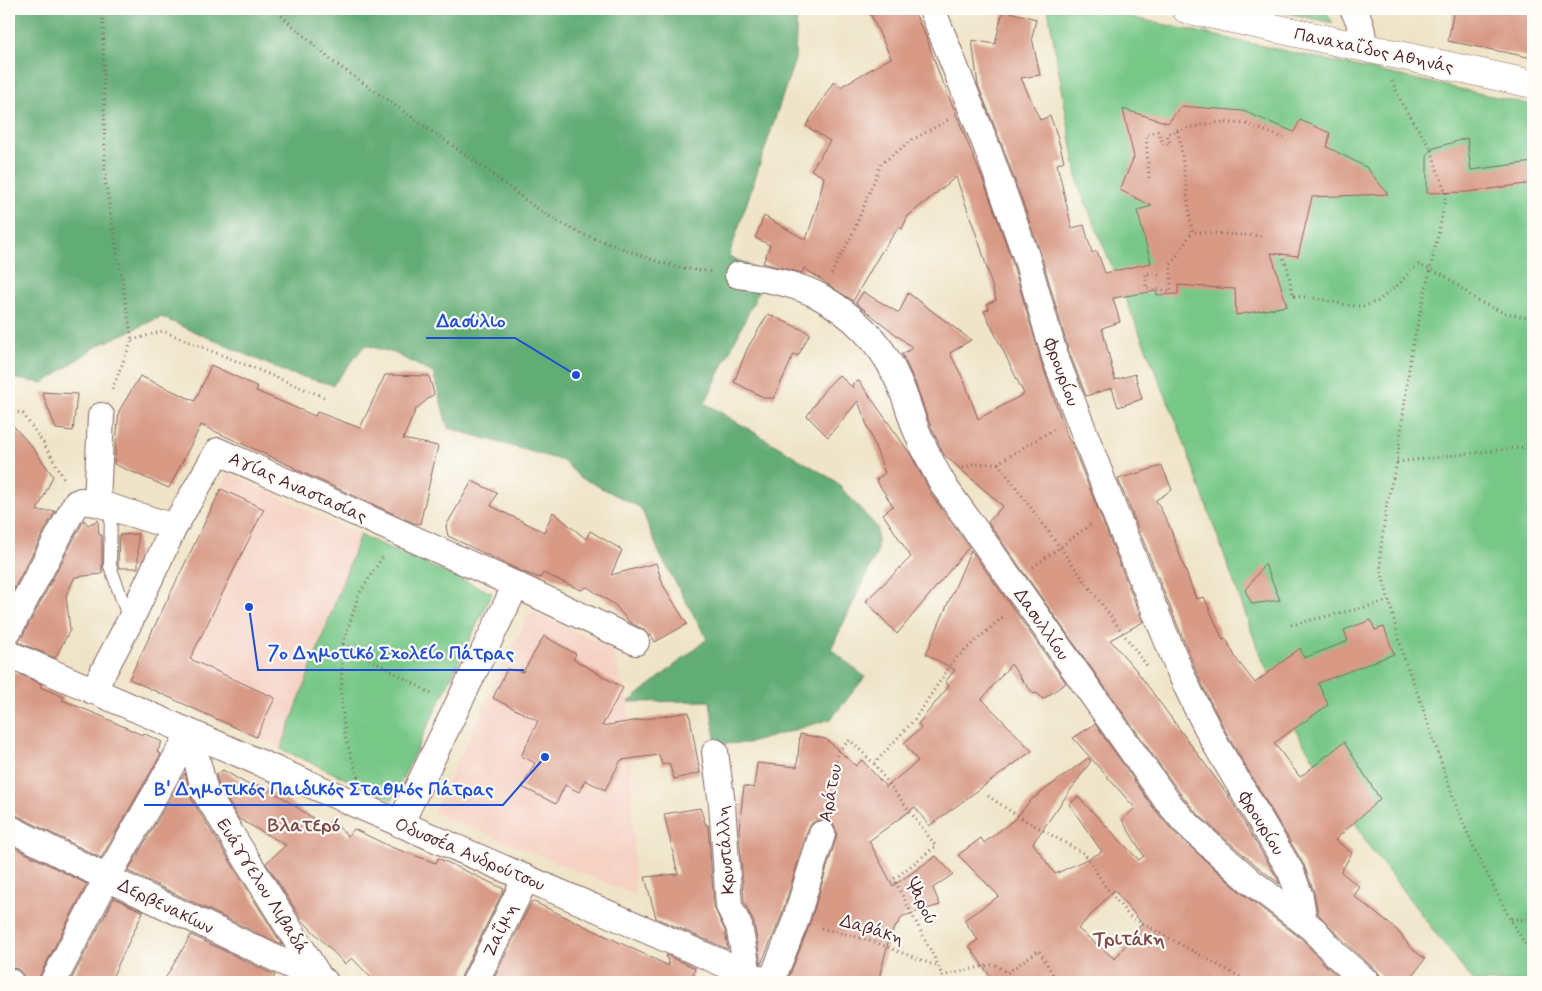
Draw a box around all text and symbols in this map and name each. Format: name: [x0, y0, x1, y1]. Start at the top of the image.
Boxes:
street label: Παναχαΐδος Αθηνάς: [1292, 22, 1456, 80]
callout: Δασύλιο: [426, 304, 515, 338]
text: Δασύλιο: [435, 309, 506, 334]
street label: Φρουρίου: [1037, 334, 1084, 410]
street label: Αγίας Αναστασίας: [225, 447, 371, 529]
street label: Δασυλλίου: [1008, 584, 1075, 665]
callout: 7ο Δημοτικό Σχολείο Πάτρας: [258, 636, 524, 670]
text: 7ο Δημοτικό Σχολείο Πάτρας: [268, 641, 515, 666]
street label: Αράτου: [814, 762, 848, 824]
callout: Β' Δημοτικός Παιδικός Σταθμός Πάτρας: [144, 771, 503, 805]
text: Β' Δημοτικός Παιδικός Σταθμός Πάτρας: [155, 777, 494, 802]
street label: Φρουρίου: [1232, 786, 1290, 860]
street label: Κρυστάλλη: [711, 805, 741, 895]
street label: Οδυσσέα Ανδρούτσου: [391, 811, 549, 897]
district label: Βλατερό: [268, 813, 341, 838]
street label: Ευάγγελου Λιβαδά: [211, 814, 314, 959]
street label: Δερβενακίων: [114, 873, 217, 940]
street label: Ψαρού: [899, 873, 942, 929]
street label: Ζαΐμη: [478, 900, 524, 961]
street label: Δαβάκη: [837, 909, 907, 951]
district label: Τριτάκη: [1092, 927, 1165, 952]

